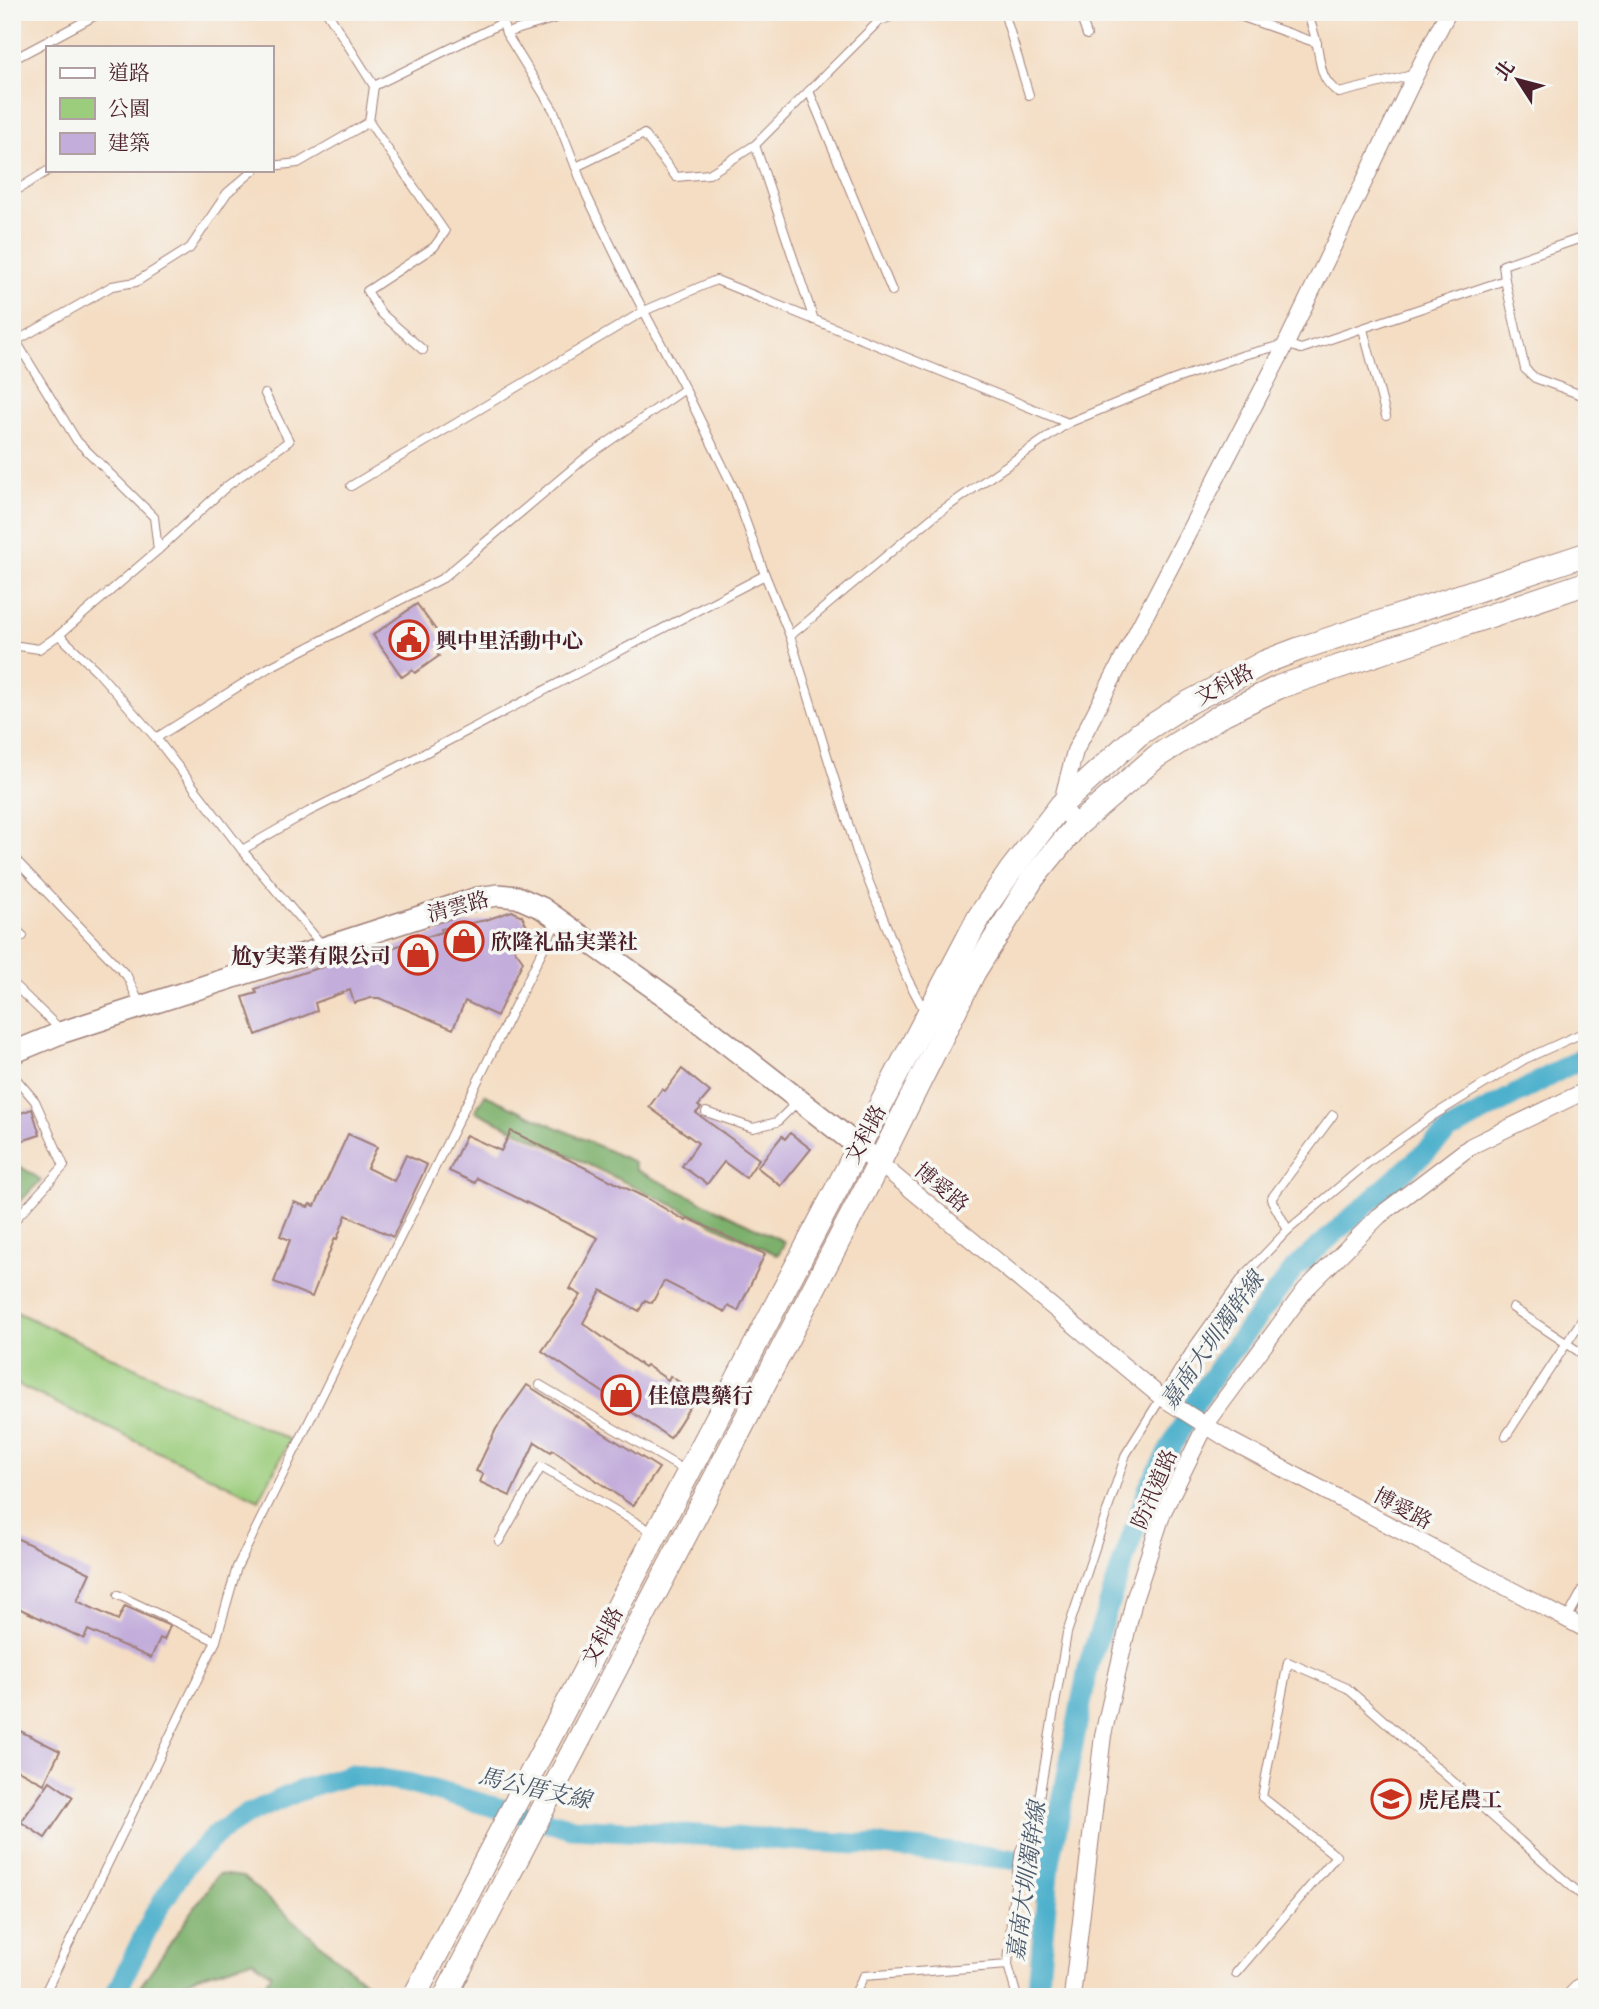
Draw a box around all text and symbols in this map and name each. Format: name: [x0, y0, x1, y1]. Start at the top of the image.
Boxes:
legend: [46, 46, 273, 172]
north arrow: [1484, 46, 1554, 116]
text: 北: [1490, 56, 1520, 85]
text: 道路: [108, 60, 150, 85]
text: 公園: [108, 96, 150, 121]
text: 建築: [108, 130, 150, 155]
public building icon: 興中里活動中心: [388, 619, 430, 661]
place label: 興中里活動中心: [436, 628, 583, 653]
street label: 文科路: [1190, 658, 1258, 710]
street label: 清雲路: [424, 886, 492, 926]
shop icon: 欣隆礼品実業社: [443, 920, 485, 962]
place label: 欣隆礼品実業社: [491, 929, 638, 954]
shop icon: 尬y実業有限公司: [397, 934, 439, 976]
place label: 尬y実業有限公司: [231, 943, 391, 968]
street label: 文科路: [839, 1100, 891, 1168]
street label: 博愛路: [910, 1157, 974, 1217]
water label: 嘉南大圳濁幹線: [1154, 1264, 1271, 1414]
shop icon: 佳億農藥行: [600, 1374, 642, 1416]
place label: 佳億農藥行: [648, 1383, 753, 1408]
street label: 防汛道路: [1126, 1445, 1182, 1533]
street label: 博愛路: [1369, 1482, 1437, 1534]
street label: 文科路: [576, 1602, 628, 1670]
water label: 馬公厝支線: [476, 1761, 596, 1815]
school or university icon: 虎尾農工: [1370, 1778, 1412, 1820]
place label: 虎尾農工: [1418, 1787, 1502, 1812]
water label: 嘉南大圳濁幹線: [1001, 1797, 1051, 1963]

